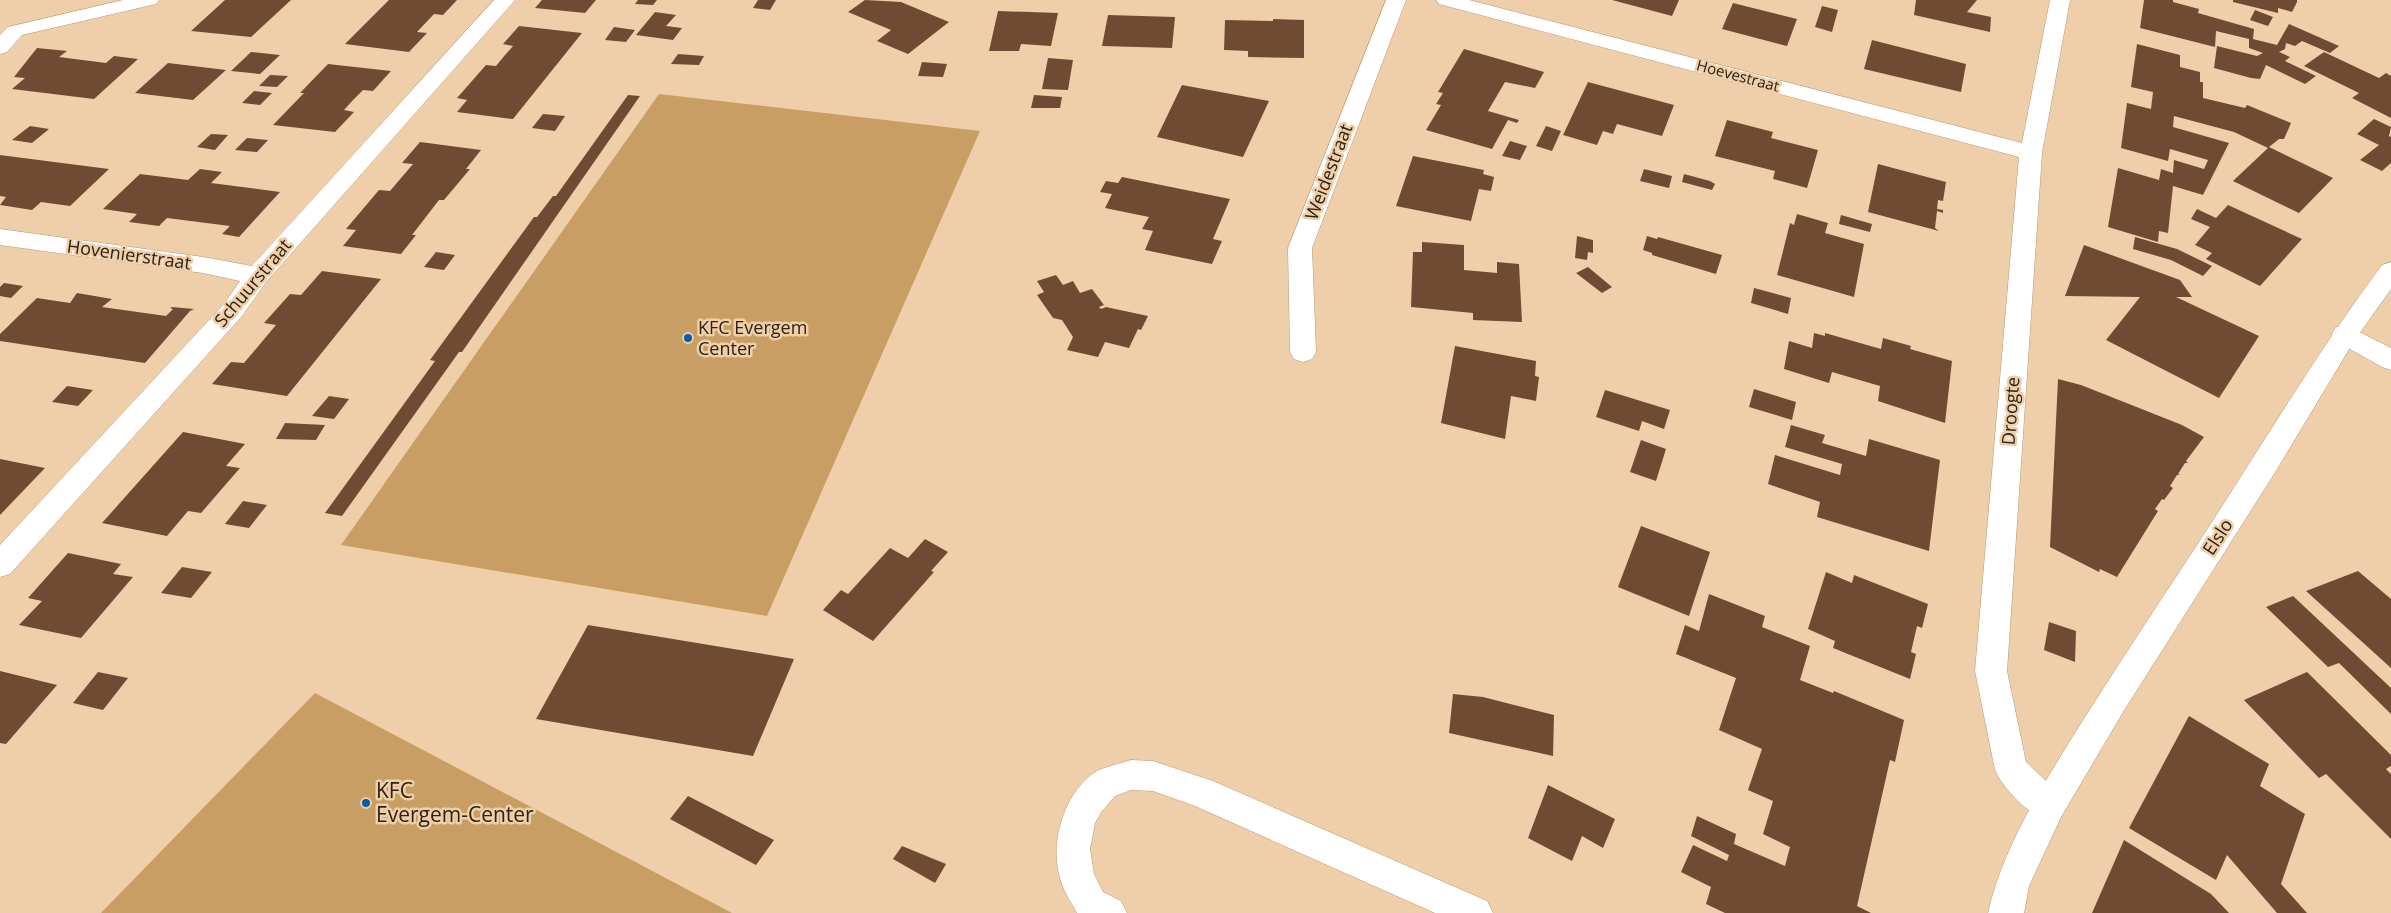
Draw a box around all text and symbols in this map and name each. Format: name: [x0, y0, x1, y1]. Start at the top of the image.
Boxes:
street label: Hoevestraat: [1695, 54, 1782, 96]
street label: Weidestraat: [1299, 120, 1357, 223]
street label: Hovenierstraat: [66, 233, 193, 275]
street label: Schuurstraat: [208, 233, 296, 331]
place label: KFC Evergem Center: [698, 315, 807, 360]
marker: KFC Evergem Center: [682, 332, 694, 344]
street label: Droogte: [1996, 376, 2024, 446]
street label: Elslo: [2197, 514, 2238, 559]
place label: KFC Evergem-Center: [376, 776, 534, 828]
marker: KFC Evergem-Center: [360, 797, 372, 809]

